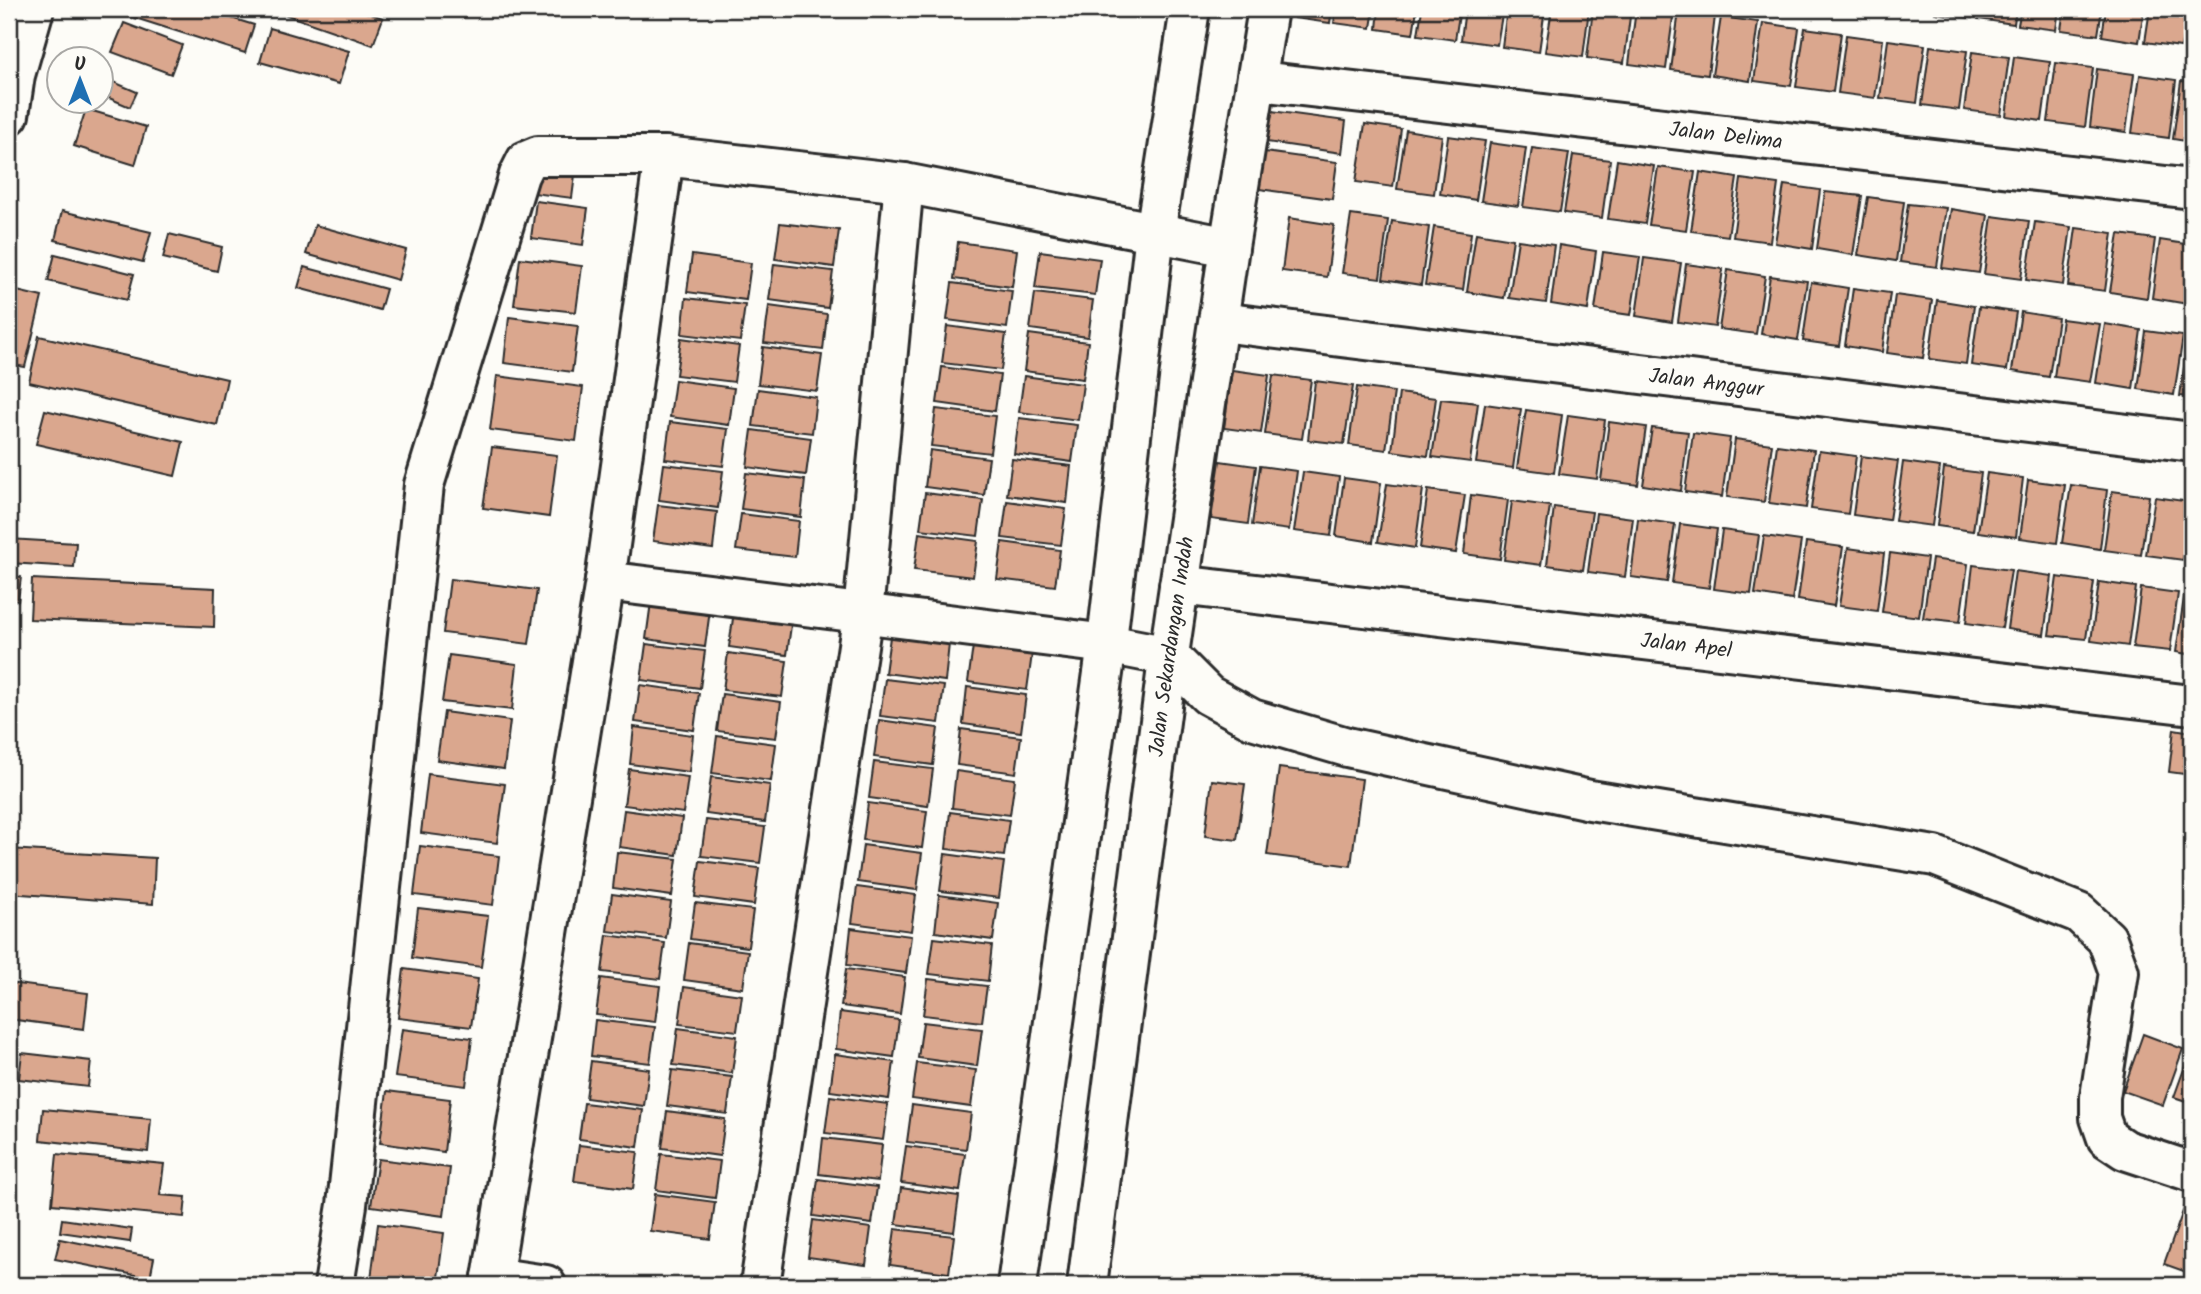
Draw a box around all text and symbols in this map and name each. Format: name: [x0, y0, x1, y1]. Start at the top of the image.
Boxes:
north arrow: [46, 46, 116, 116]
text: U: [74, 50, 86, 80]
street label: Jalan Delima: [1667, 114, 1784, 160]
street label: Jalan Anggur: [1647, 360, 1766, 407]
street label: Jalan Sekardangan Indah: [1141, 534, 1204, 759]
street label: Jalan Apel: [1639, 625, 1734, 668]

